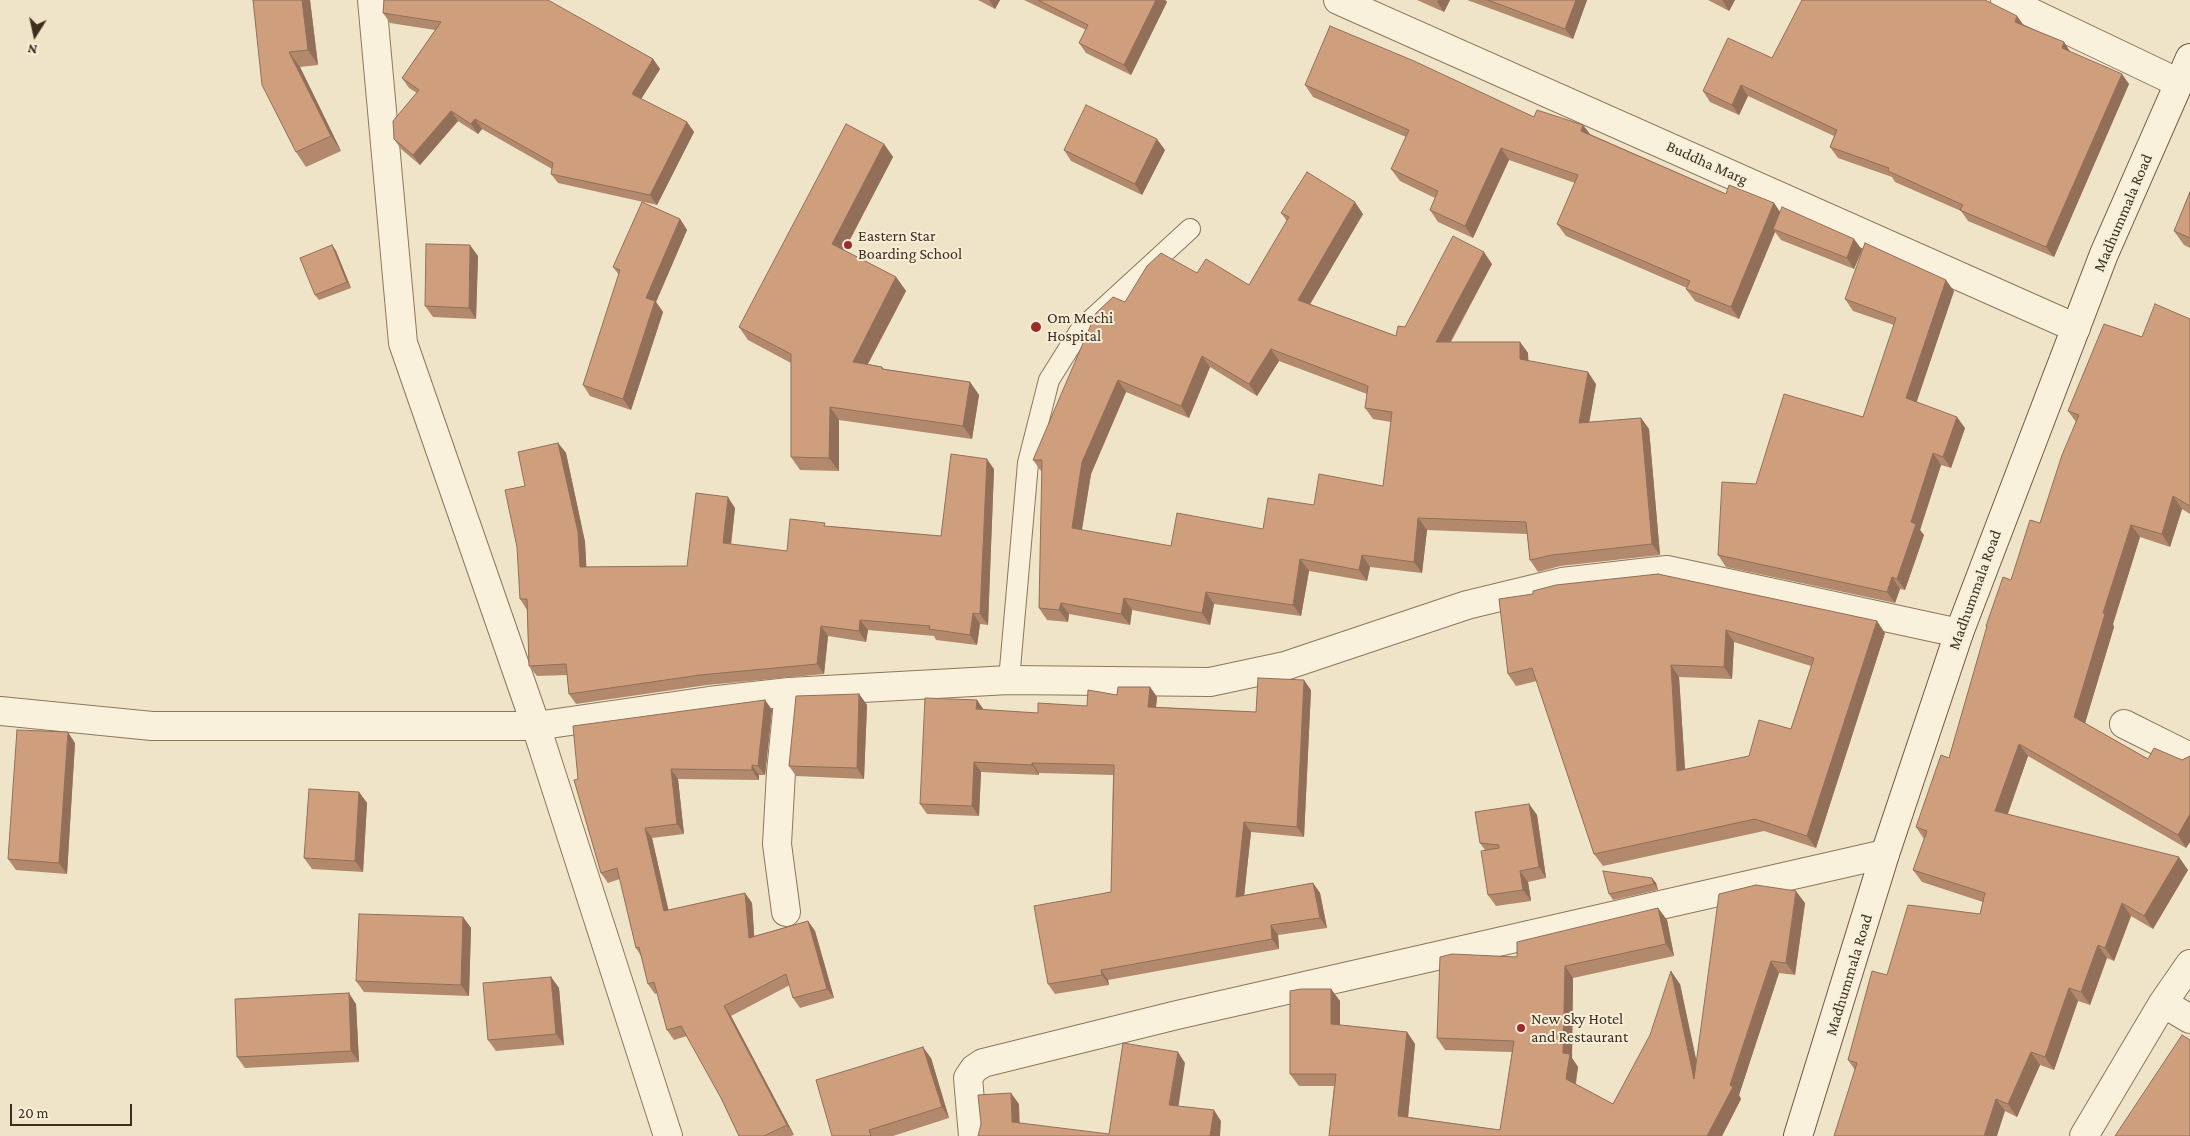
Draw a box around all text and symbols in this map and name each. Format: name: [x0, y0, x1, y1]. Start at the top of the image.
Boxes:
north arrow: [10, 10, 60, 60]
text: N: [26, 41, 38, 58]
street label: Buddha Marg: [1663, 137, 1751, 189]
street label: Madhummala Road: [2089, 151, 2157, 275]
place label: Eastern Star Boarding School: [858, 226, 962, 264]
marker: Eastern Star Boarding School: [842, 239, 854, 251]
place label: Om Mechi Hospital: [1047, 308, 1113, 346]
marker: Om Mechi Hospital: [1029, 320, 1043, 334]
street label: Madhummala Road: [1944, 527, 2006, 653]
street label: Madhummala Road: [1821, 912, 1877, 1038]
place label: New Sky Hotel and Restaurant: [1531, 1009, 1628, 1047]
marker: New Sky Hotel and Restaurant: [1515, 1022, 1527, 1034]
scale bar: [12, 1094, 135, 1126]
text: 20 m: [18, 1105, 49, 1121]

